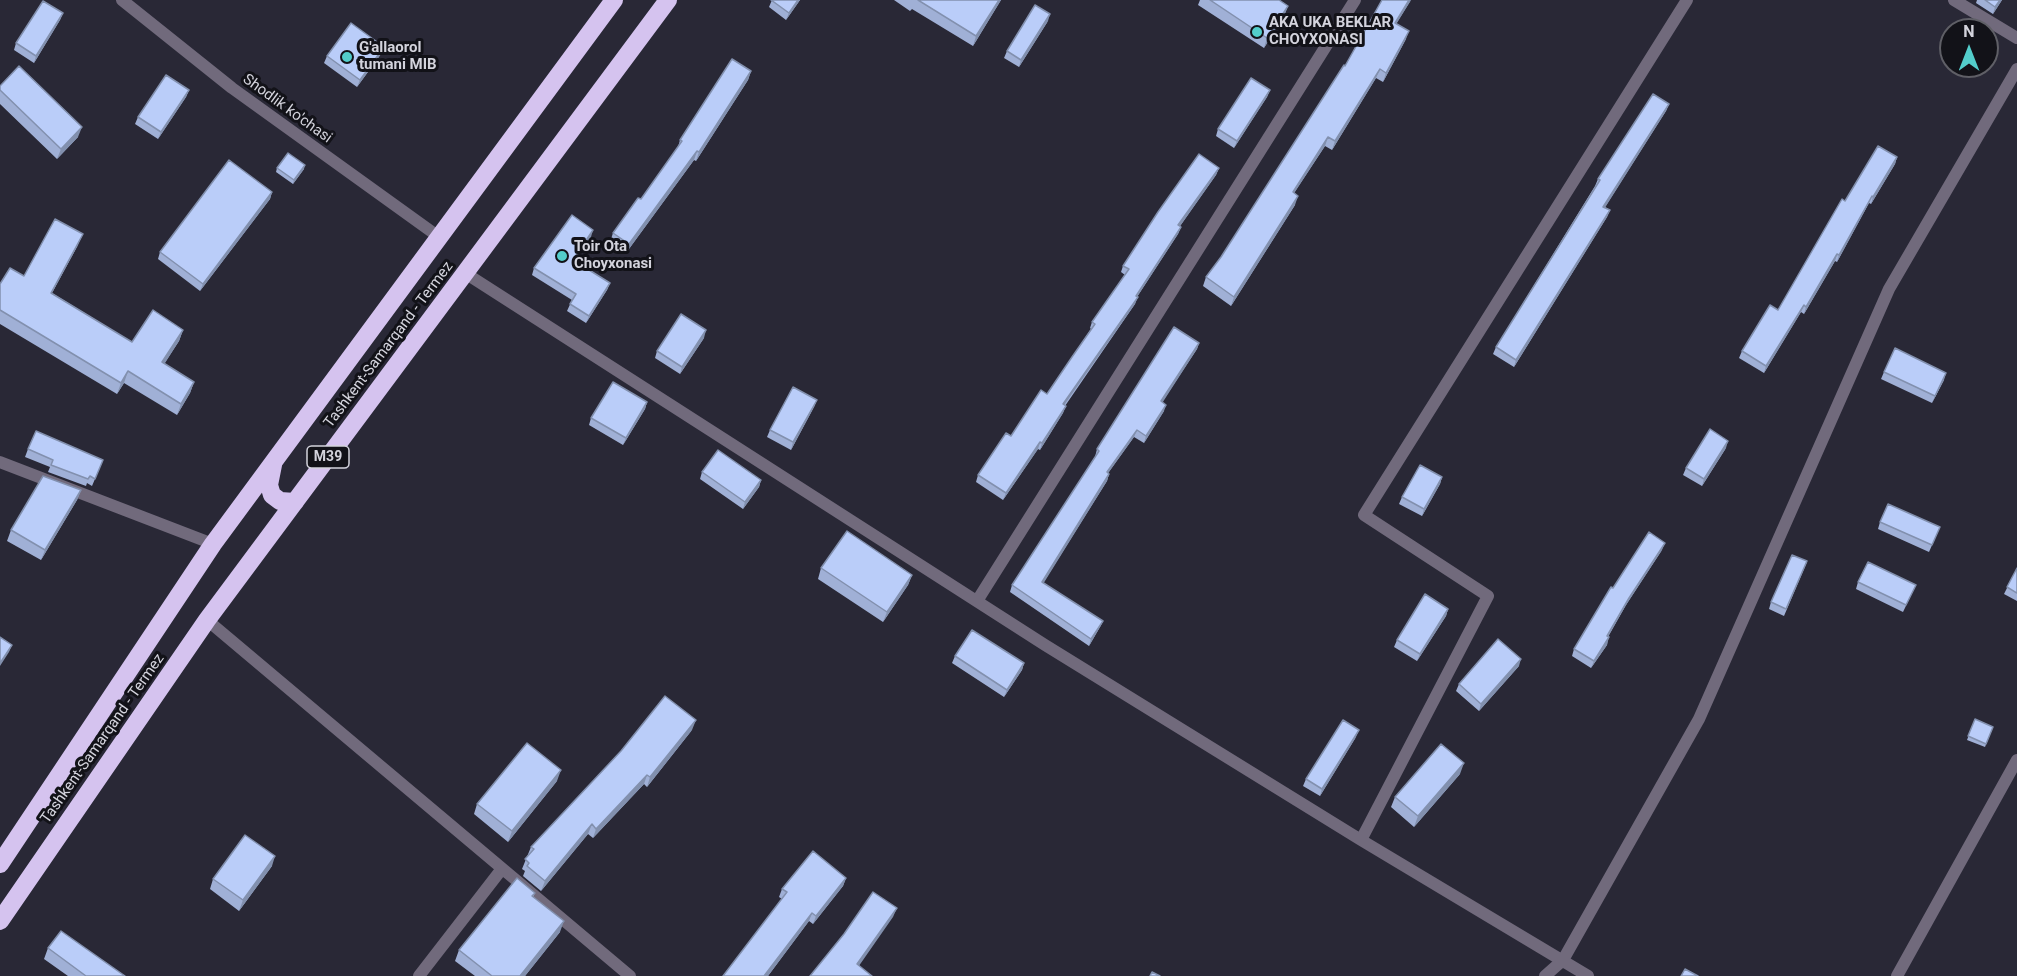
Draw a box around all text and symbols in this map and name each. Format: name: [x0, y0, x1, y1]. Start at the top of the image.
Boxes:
place label: AKA UKA BEKLAR CHOYXONASI: [1269, 14, 1391, 49]
north arrow: [1939, 18, 1999, 78]
text: N: [1963, 22, 1975, 41]
marker: AKA UKA BEKLAR CHOYXONASI: [1250, 25, 1264, 39]
place label: G'allaorol tumani MIB: [359, 39, 437, 74]
marker: G'allaorol tumani MIB: [340, 50, 354, 64]
street label: Shodlik ko'chasi: [239, 71, 335, 147]
place label: Toir Ota Choyxonasi: [574, 238, 652, 273]
marker: Toir Ota Choyxonasi: [555, 249, 569, 263]
street label: Tashkent-Samarqand - Termez: [321, 258, 457, 432]
road number: M39: [307, 446, 349, 468]
street label: Tashkent-Samarqand - Termez: [37, 651, 169, 827]

